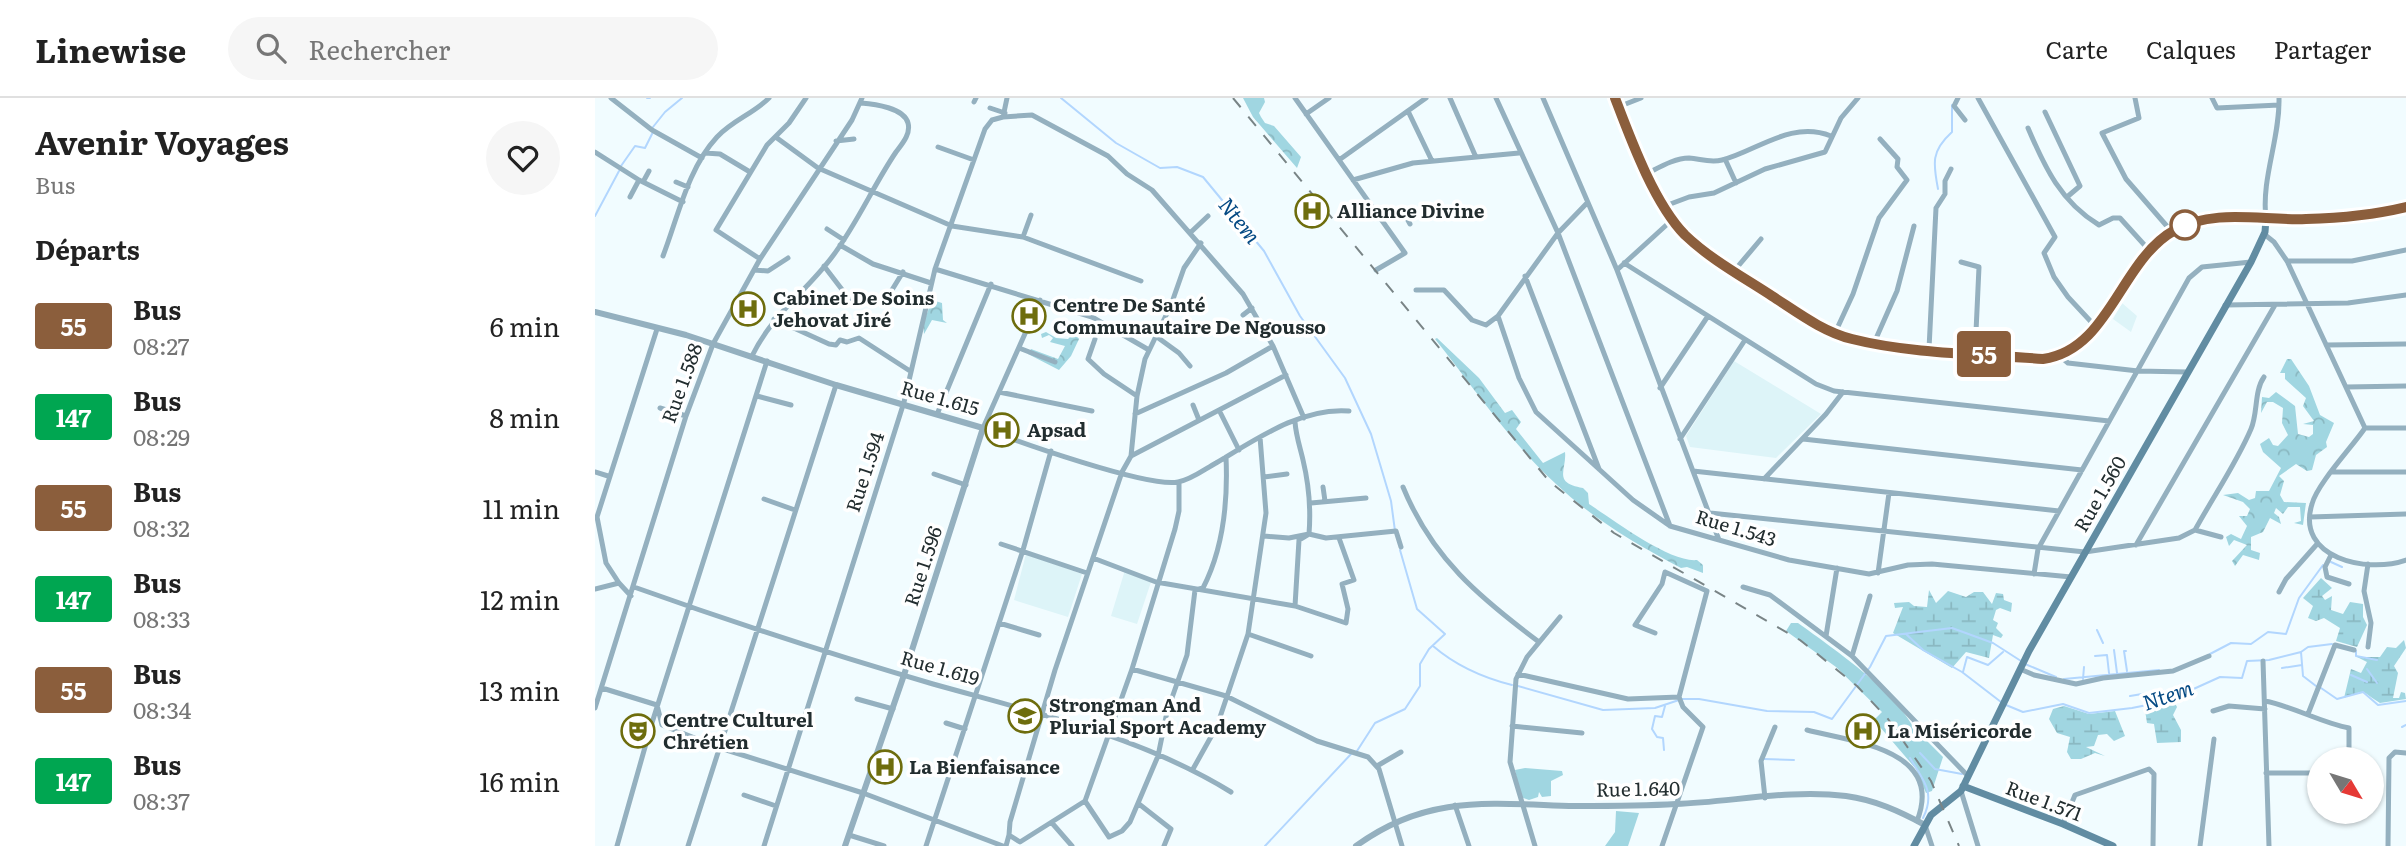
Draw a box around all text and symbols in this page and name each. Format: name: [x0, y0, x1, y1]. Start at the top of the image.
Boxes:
search box: [228, 17, 718, 80]
text: Linewise: [35, 24, 186, 73]
icon: search: [252, 29, 290, 67]
text: Rechercher: [308, 29, 450, 68]
text: Carte: [2045, 31, 2108, 66]
text: Calques: [2146, 31, 2236, 66]
text: Partager: [2274, 31, 2371, 66]
text: Avenir Voyages: [35, 116, 289, 165]
button: heart: [486, 121, 560, 195]
text: Bus: [35, 167, 75, 201]
water label: Ntem: [1213, 190, 1270, 250]
hospital icon: Alliance Divine: [1293, 192, 1331, 230]
place label: Alliance Divine: [1337, 196, 1485, 224]
unlabelled marker: [2170, 210, 2200, 240]
text: Départs: [35, 229, 140, 268]
place label: Cabinet De Soins Jehovat Jiré: [773, 283, 934, 333]
text: Bus: [133, 289, 181, 328]
hospital icon: Cabinet De Soins Jehovat Jiré: [729, 290, 767, 328]
place label: Centre De Santé Communautaire De Ngousso: [1053, 290, 1326, 340]
hospital icon: Centre De Santé Communautaire De Ngousso: [1010, 297, 1048, 335]
text: 6 min: [490, 306, 560, 345]
text: 55: [60, 308, 87, 343]
text: 08:27: [133, 328, 190, 362]
line badge: 55: [1953, 331, 2015, 377]
text: 55: [1971, 336, 1997, 371]
street label: Rue 1.588: [654, 339, 708, 427]
street label: Rue 1.615: [898, 373, 983, 422]
text: Bus: [133, 380, 181, 419]
text: 8 min: [489, 397, 560, 436]
text: 147: [56, 399, 91, 434]
hospital icon: Apsad: [983, 411, 1021, 449]
place label: Apsad: [1027, 415, 1087, 443]
text: 08:29: [133, 419, 190, 453]
street label: Rue 1.594: [838, 428, 890, 515]
street label: Rue 1.560: [2066, 450, 2132, 537]
text: Bus: [133, 471, 181, 510]
text: 11 min: [483, 488, 560, 527]
text: 55: [60, 490, 87, 525]
street label: Rue 1.543: [1692, 502, 1780, 553]
text: 08:32: [133, 510, 190, 544]
street label: Rue 1.596: [896, 522, 948, 609]
text: Bus: [133, 562, 181, 601]
text: 12 min: [480, 579, 560, 618]
text: 147: [56, 581, 91, 616]
text: 08:33: [133, 601, 191, 635]
street label: Rue 1.619: [898, 642, 983, 692]
text: Bus: [133, 653, 181, 692]
text: 13 min: [479, 670, 560, 709]
water label: Ntem: [2138, 670, 2197, 717]
text: 55: [60, 672, 87, 707]
place label: Strongman And Plurial Sport Academy: [1049, 690, 1266, 740]
text: 08:34: [133, 692, 191, 726]
school or university icon: Strongman And Plurial Sport Academy: [1006, 697, 1044, 735]
place label: Centre Culturel Chrétien: [663, 705, 814, 755]
theatre icon: Centre Culturel Chrétien: [619, 712, 657, 750]
hospital icon: La Miséricorde: [1844, 712, 1882, 750]
place label: La Miséricorde: [1887, 716, 2032, 744]
text: Bus: [133, 744, 181, 783]
north arrow: [2307, 747, 2383, 824]
map controls: [2307, 747, 2384, 824]
hospital icon: La Bienfaisance: [866, 748, 904, 786]
place label: La Bienfaisance: [909, 752, 1060, 780]
text: 16 min: [479, 761, 560, 800]
text: 147: [56, 763, 91, 798]
street label: Rue 1.640: [1596, 773, 1680, 803]
street label: Rue 1.571: [2002, 773, 2087, 827]
text: 08:37: [133, 783, 190, 817]

